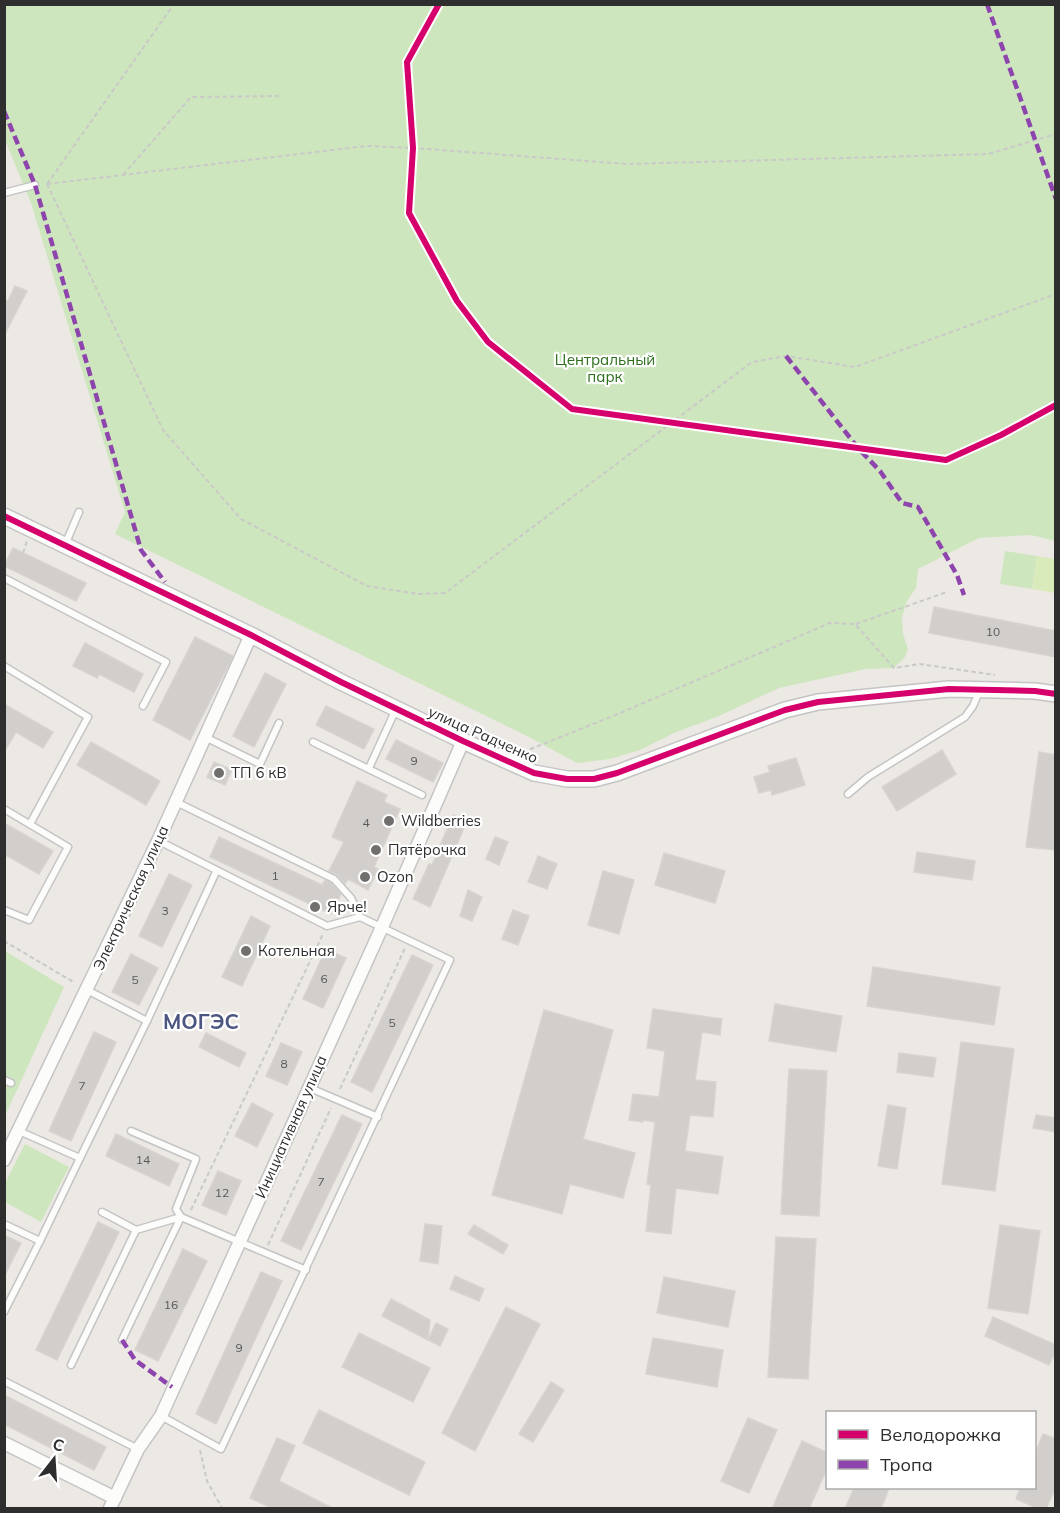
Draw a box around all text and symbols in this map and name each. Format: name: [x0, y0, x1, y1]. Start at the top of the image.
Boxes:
park label: Центральный парк: [555, 350, 655, 386]
house number: 10: [986, 624, 1000, 639]
street label: улица Радченко: [425, 702, 541, 767]
house number: 9: [410, 753, 418, 768]
place label: ТП 6 кВ: [231, 763, 287, 782]
marker: ТП 6 кВ: [212, 766, 226, 780]
place label: Wildberries: [401, 811, 481, 830]
marker: Wildberries: [382, 814, 396, 828]
house number: 4: [362, 815, 370, 830]
street label: Электрическая улица: [89, 822, 172, 973]
place label: Пятёрочка: [388, 840, 466, 859]
marker: Пятёрочка: [369, 843, 383, 857]
place label: Ozon: [377, 867, 414, 886]
house number: 1: [271, 868, 279, 883]
marker: Ozon: [358, 870, 372, 884]
place label: Ярче!: [327, 897, 367, 916]
marker: Ярче!: [308, 900, 322, 914]
house number: 3: [161, 903, 169, 918]
place label: Котельная: [258, 941, 335, 960]
marker: Котельная: [239, 944, 253, 958]
house number: 6: [320, 971, 328, 986]
house number: 5: [131, 972, 139, 987]
district label: МОГЭС: [163, 1008, 239, 1034]
house number: 5: [388, 1015, 396, 1030]
street label: Инициативная улица: [250, 1052, 331, 1201]
house number: 8: [280, 1056, 288, 1071]
house number: 7: [78, 1078, 86, 1093]
house number: 14: [136, 1152, 150, 1167]
house number: 7: [317, 1174, 325, 1189]
house number: 12: [215, 1185, 229, 1200]
house number: 16: [164, 1297, 178, 1312]
house number: 9: [235, 1340, 243, 1355]
legend: [826, 1411, 1036, 1489]
text: Велодорожка: [880, 1423, 1001, 1446]
north arrow: [24, 1429, 84, 1489]
text: С: [50, 1433, 67, 1456]
text: Тропа: [880, 1453, 933, 1476]

